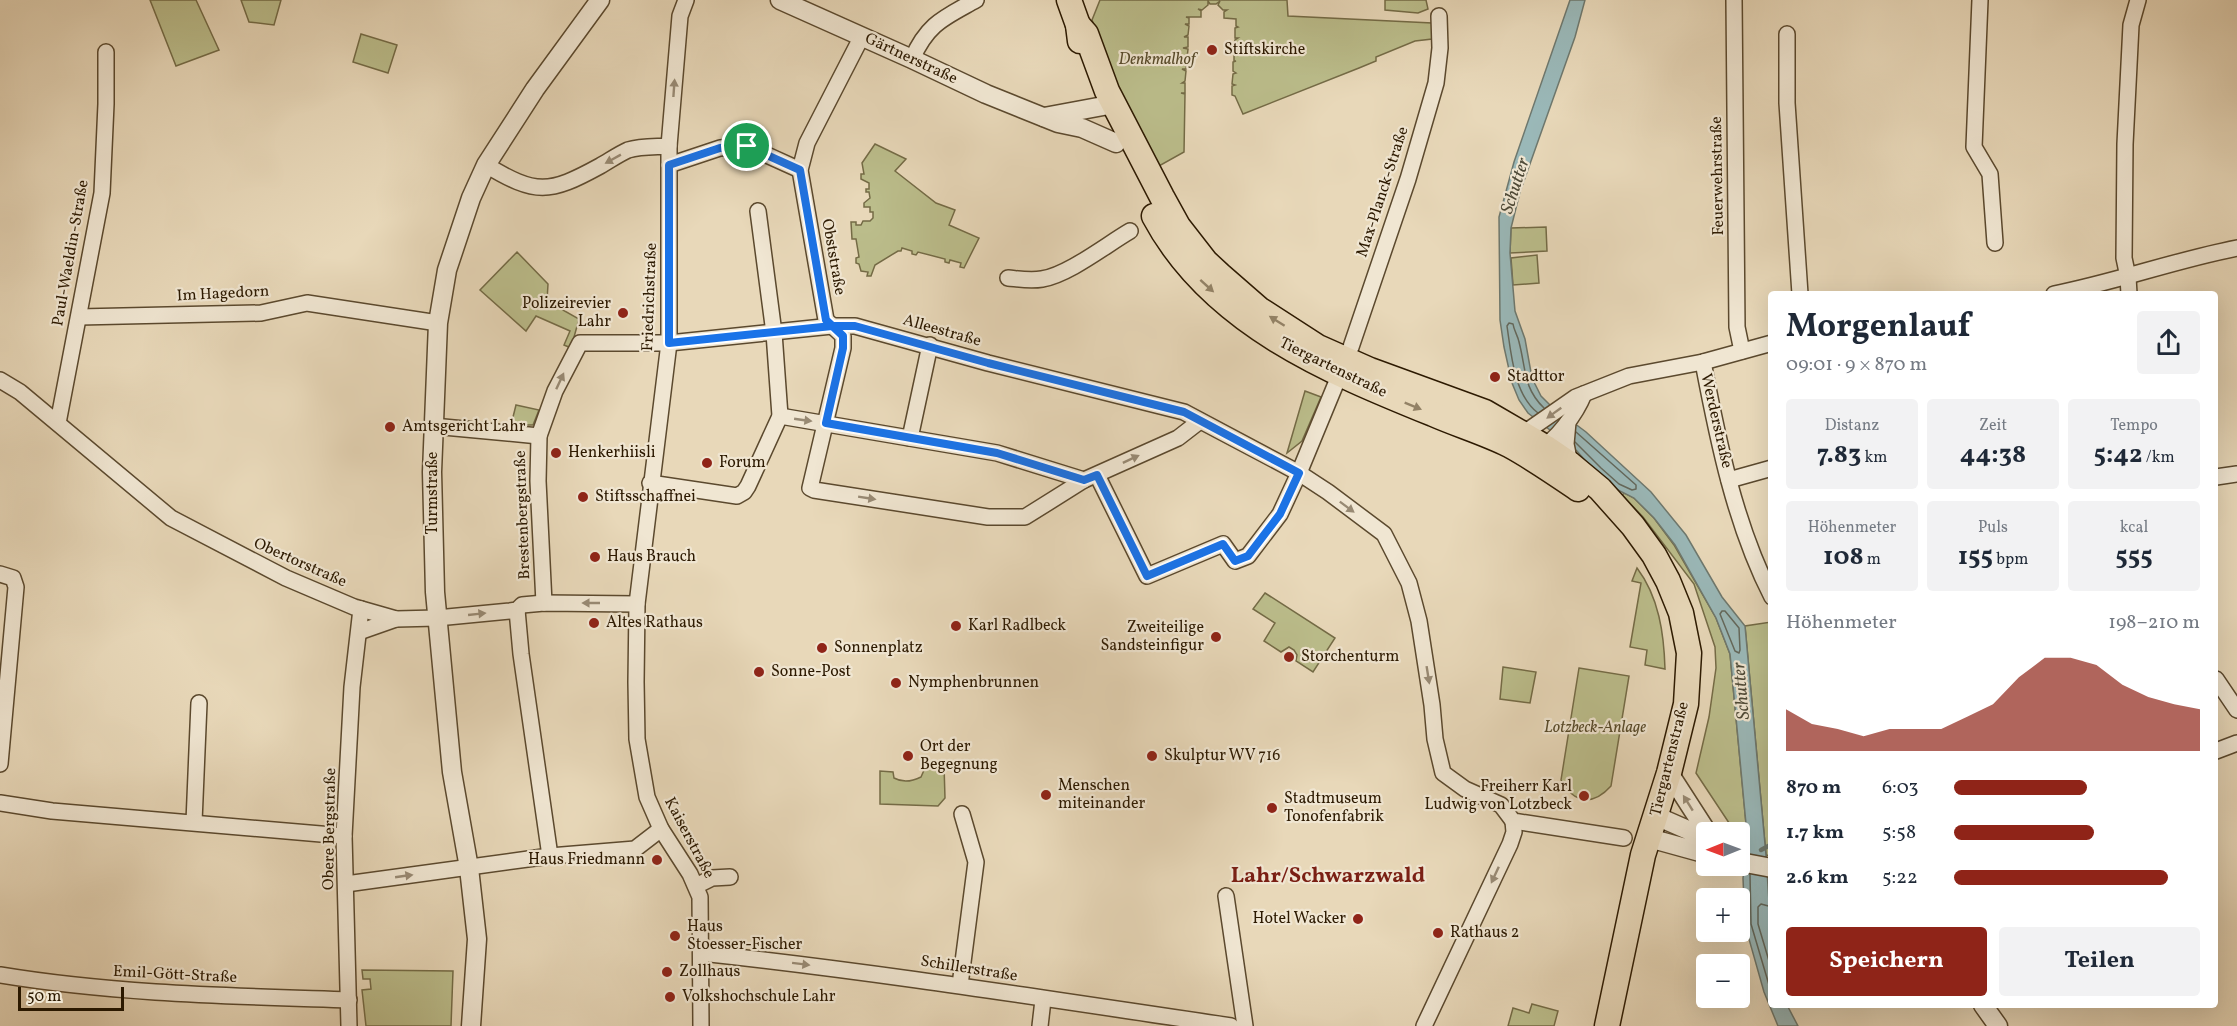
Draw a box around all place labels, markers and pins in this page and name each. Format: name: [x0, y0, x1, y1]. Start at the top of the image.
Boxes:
place label: Stiftskirche: [1224, 39, 1305, 61]
marker: Stiftskirche: [1205, 43, 1219, 57]
pin: [721, 120, 772, 171]
place label: Polizeirevier Lahr: [522, 293, 611, 333]
marker: Polizeirevier Lahr: [616, 306, 630, 320]
place label: Stadttor: [1507, 366, 1565, 388]
marker: Stadttor: [1488, 370, 1502, 384]
place label: Amtsgericht Lahr: [402, 416, 526, 438]
marker: Amtsgericht Lahr: [383, 420, 397, 434]
place label: Henkerhiisli: [568, 442, 656, 464]
marker: Henkerhiisli: [549, 446, 563, 460]
place label: Forum: [719, 452, 766, 474]
marker: Forum: [700, 456, 714, 470]
place label: Stiftsschaffnei: [595, 486, 696, 508]
marker: Stiftsschaffnei: [576, 490, 590, 504]
place label: Haus Brauch: [607, 546, 696, 568]
marker: Haus Brauch: [588, 550, 602, 564]
place label: Altes Rathaus: [606, 612, 703, 634]
place label: Karl Radlbeck: [968, 615, 1066, 637]
marker: Altes Rathaus: [587, 616, 601, 630]
place label: Zweiteilige Sandsteinfigur: [1100, 617, 1204, 657]
marker: Karl Radlbeck: [949, 619, 963, 633]
marker: Zweiteilige Sandsteinfigur: [1209, 630, 1223, 644]
place label: Sonnenplatz: [834, 637, 923, 659]
marker: Sonnenplatz: [815, 641, 829, 655]
place label: Storchenturm: [1301, 646, 1399, 668]
marker: Storchenturm: [1282, 650, 1296, 664]
place label: Sonne-Post: [771, 661, 852, 683]
marker: Sonne-Post: [752, 665, 766, 679]
place label: Nymphenbrunnen: [908, 672, 1039, 694]
marker: Nymphenbrunnen: [889, 676, 903, 690]
place label: Ort der Begegnung: [920, 736, 998, 776]
place label: Skulptur WV 716: [1164, 745, 1280, 767]
marker: Ort der Begegnung: [901, 749, 915, 763]
marker: Skulptur WV 716: [1145, 749, 1159, 763]
place label: Menschen miteinander: [1058, 775, 1146, 815]
place label: Freiherr Karl Ludwig von Lotzbeck: [1424, 776, 1572, 816]
marker: Menschen miteinander: [1039, 788, 1053, 802]
place label: Stadtmuseum Tonofenfabrik: [1284, 788, 1384, 828]
marker: Freiherr Karl Ludwig von Lotzbeck: [1577, 789, 1591, 803]
marker: Stadtmuseum Tonofenfabrik: [1265, 801, 1279, 815]
place label: Haus Friedmann: [528, 849, 645, 871]
marker: Haus Friedmann: [650, 853, 664, 867]
place label: Hotel Wacker: [1252, 908, 1346, 930]
marker: Hotel Wacker: [1351, 912, 1365, 926]
place label: Haus Stoesser-Fischer: [687, 916, 803, 956]
place label: Rathaus 2: [1450, 922, 1519, 944]
marker: Rathaus 2: [1431, 926, 1445, 940]
marker: Haus Stoesser-Fischer: [668, 929, 682, 943]
place label: Zollhaus: [679, 961, 741, 983]
marker: Zollhaus: [660, 965, 674, 979]
place label: Volkshochschule Lahr: [682, 986, 836, 1008]
marker: Volkshochschule Lahr: [663, 990, 677, 1004]

